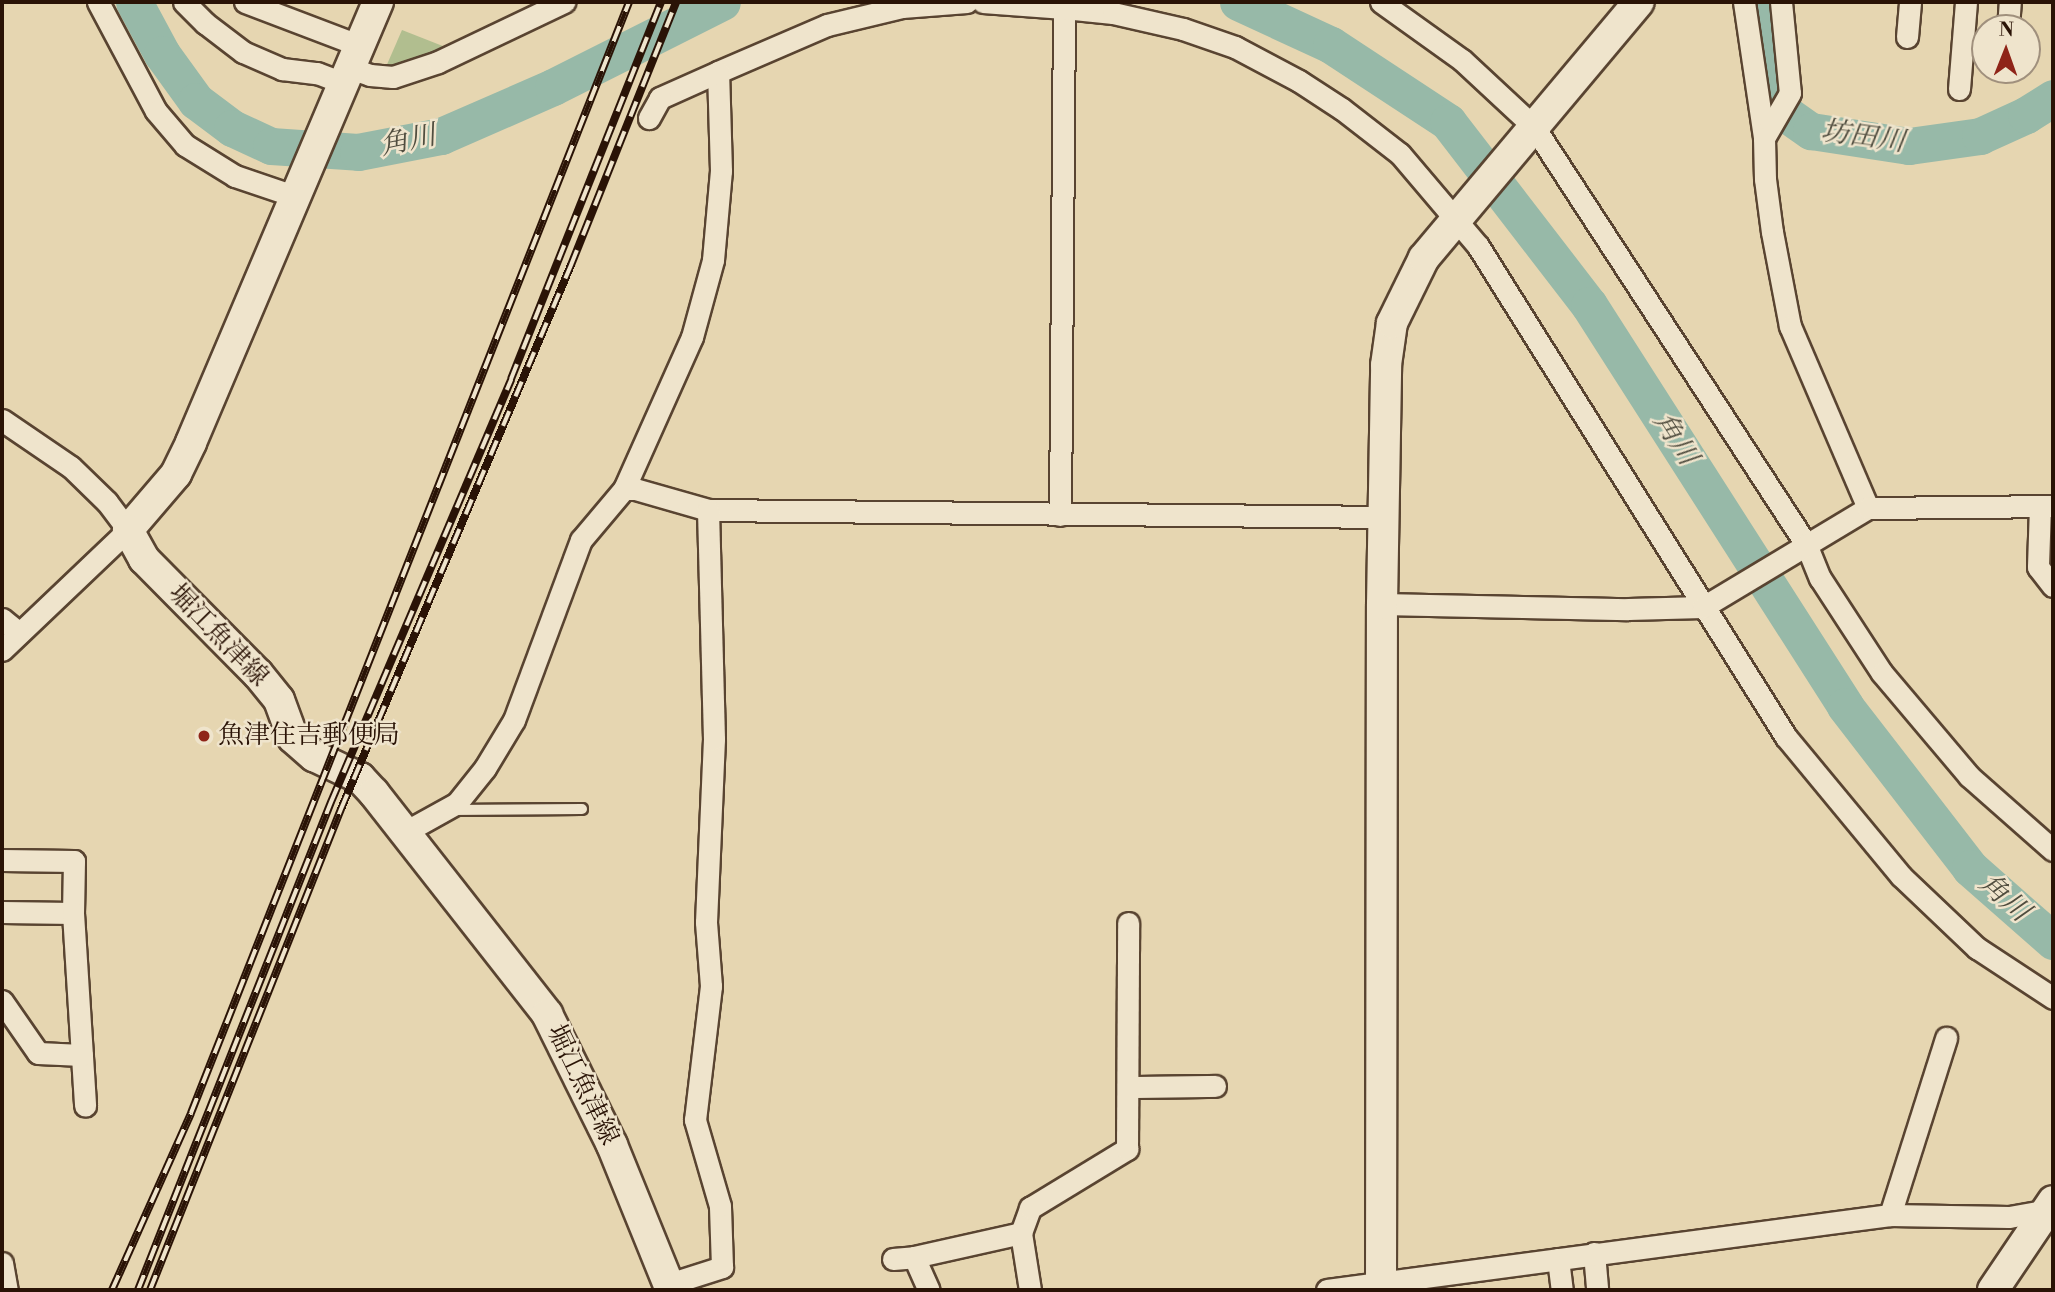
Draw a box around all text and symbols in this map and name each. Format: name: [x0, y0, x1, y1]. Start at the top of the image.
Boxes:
north arrow: [1971, 14, 2041, 84]
text: N: [1999, 18, 2014, 42]
water label: 坊田川: [1819, 115, 1907, 159]
water label: 角川: [377, 119, 439, 163]
water label: 角川: [1646, 406, 1704, 472]
street label: 堀江魚津線: [162, 578, 274, 694]
place label: 魚津住吉郵便局: [218, 720, 400, 752]
marker: 魚津住吉郵便局: [196, 728, 212, 744]
water label: 角川: [1972, 867, 2036, 929]
street label: 堀江魚津線: [539, 1020, 625, 1150]

